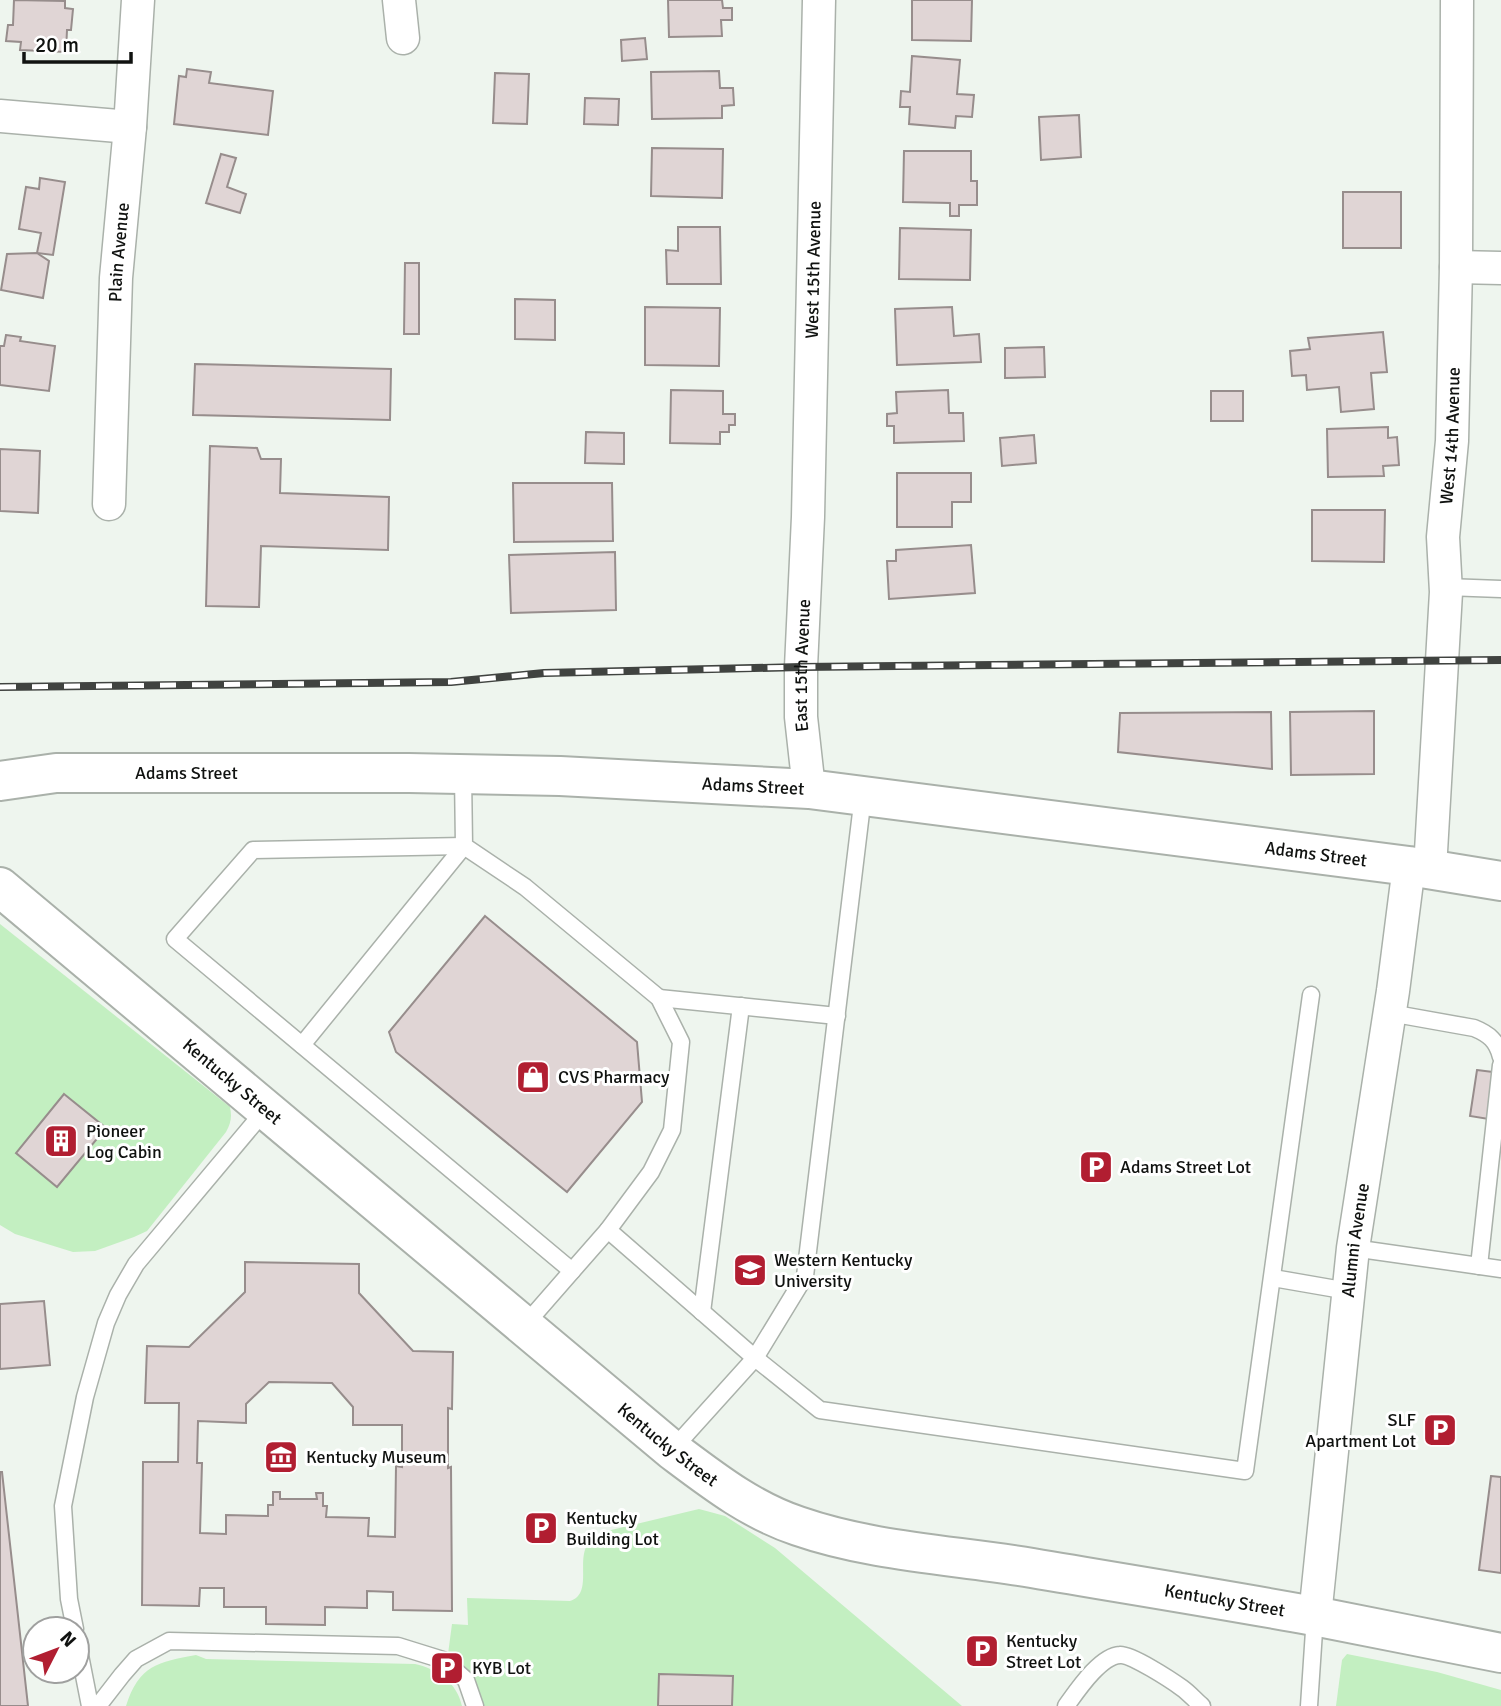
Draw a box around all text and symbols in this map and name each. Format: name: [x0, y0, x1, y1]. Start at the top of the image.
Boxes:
scale bar: [24, 21, 131, 65]
text: 20 m: [35, 32, 79, 58]
street label: West 15th Avenue: [801, 201, 826, 339]
street label: Plain Avenue: [104, 202, 134, 302]
street label: West 14th Avenue: [1435, 367, 1465, 506]
street label: East 15th Avenue: [790, 598, 815, 733]
street label: Adams Street: [135, 762, 238, 784]
street label: Adams Street: [701, 772, 805, 800]
street label: Adams Street: [1264, 837, 1368, 872]
street label: Kentucky Street: [178, 1034, 286, 1129]
shop icon: CVS Pharmacy: [514, 1058, 552, 1096]
place label: CVS Pharmacy: [558, 1066, 670, 1088]
place label: Pioneer Log Cabin: [86, 1120, 162, 1163]
building icon: Pioneer Log Cabin: [42, 1122, 80, 1160]
parking icon: Adams Street Lot: [1077, 1148, 1115, 1186]
place label: Adams Street Lot: [1120, 1156, 1251, 1178]
street label: Alumni Avenue: [1337, 1181, 1374, 1298]
place label: Western Kentucky University: [774, 1249, 913, 1292]
school or university icon: Western Kentucky University: [731, 1251, 769, 1289]
street label: Kentucky Street: [613, 1398, 722, 1491]
place label: SLF Apartment Lot: [1305, 1409, 1416, 1452]
parking icon: SLF Apartment Lot: [1421, 1411, 1459, 1449]
museum icon: Kentucky Museum: [262, 1438, 300, 1476]
place label: Kentucky Museum: [306, 1446, 447, 1468]
place label: Kentucky Building Lot: [566, 1507, 659, 1550]
parking icon: Kentucky Building Lot: [522, 1509, 560, 1547]
street label: Kentucky Street: [1163, 1579, 1287, 1622]
north arrow: [21, 1615, 91, 1685]
text: N: [55, 1626, 81, 1652]
place label: Kentucky Street Lot: [1006, 1630, 1081, 1673]
parking icon: Kentucky Street Lot: [963, 1632, 1001, 1670]
parking icon: KYB Lot: [428, 1649, 466, 1687]
place label: KYB Lot: [472, 1657, 531, 1679]

